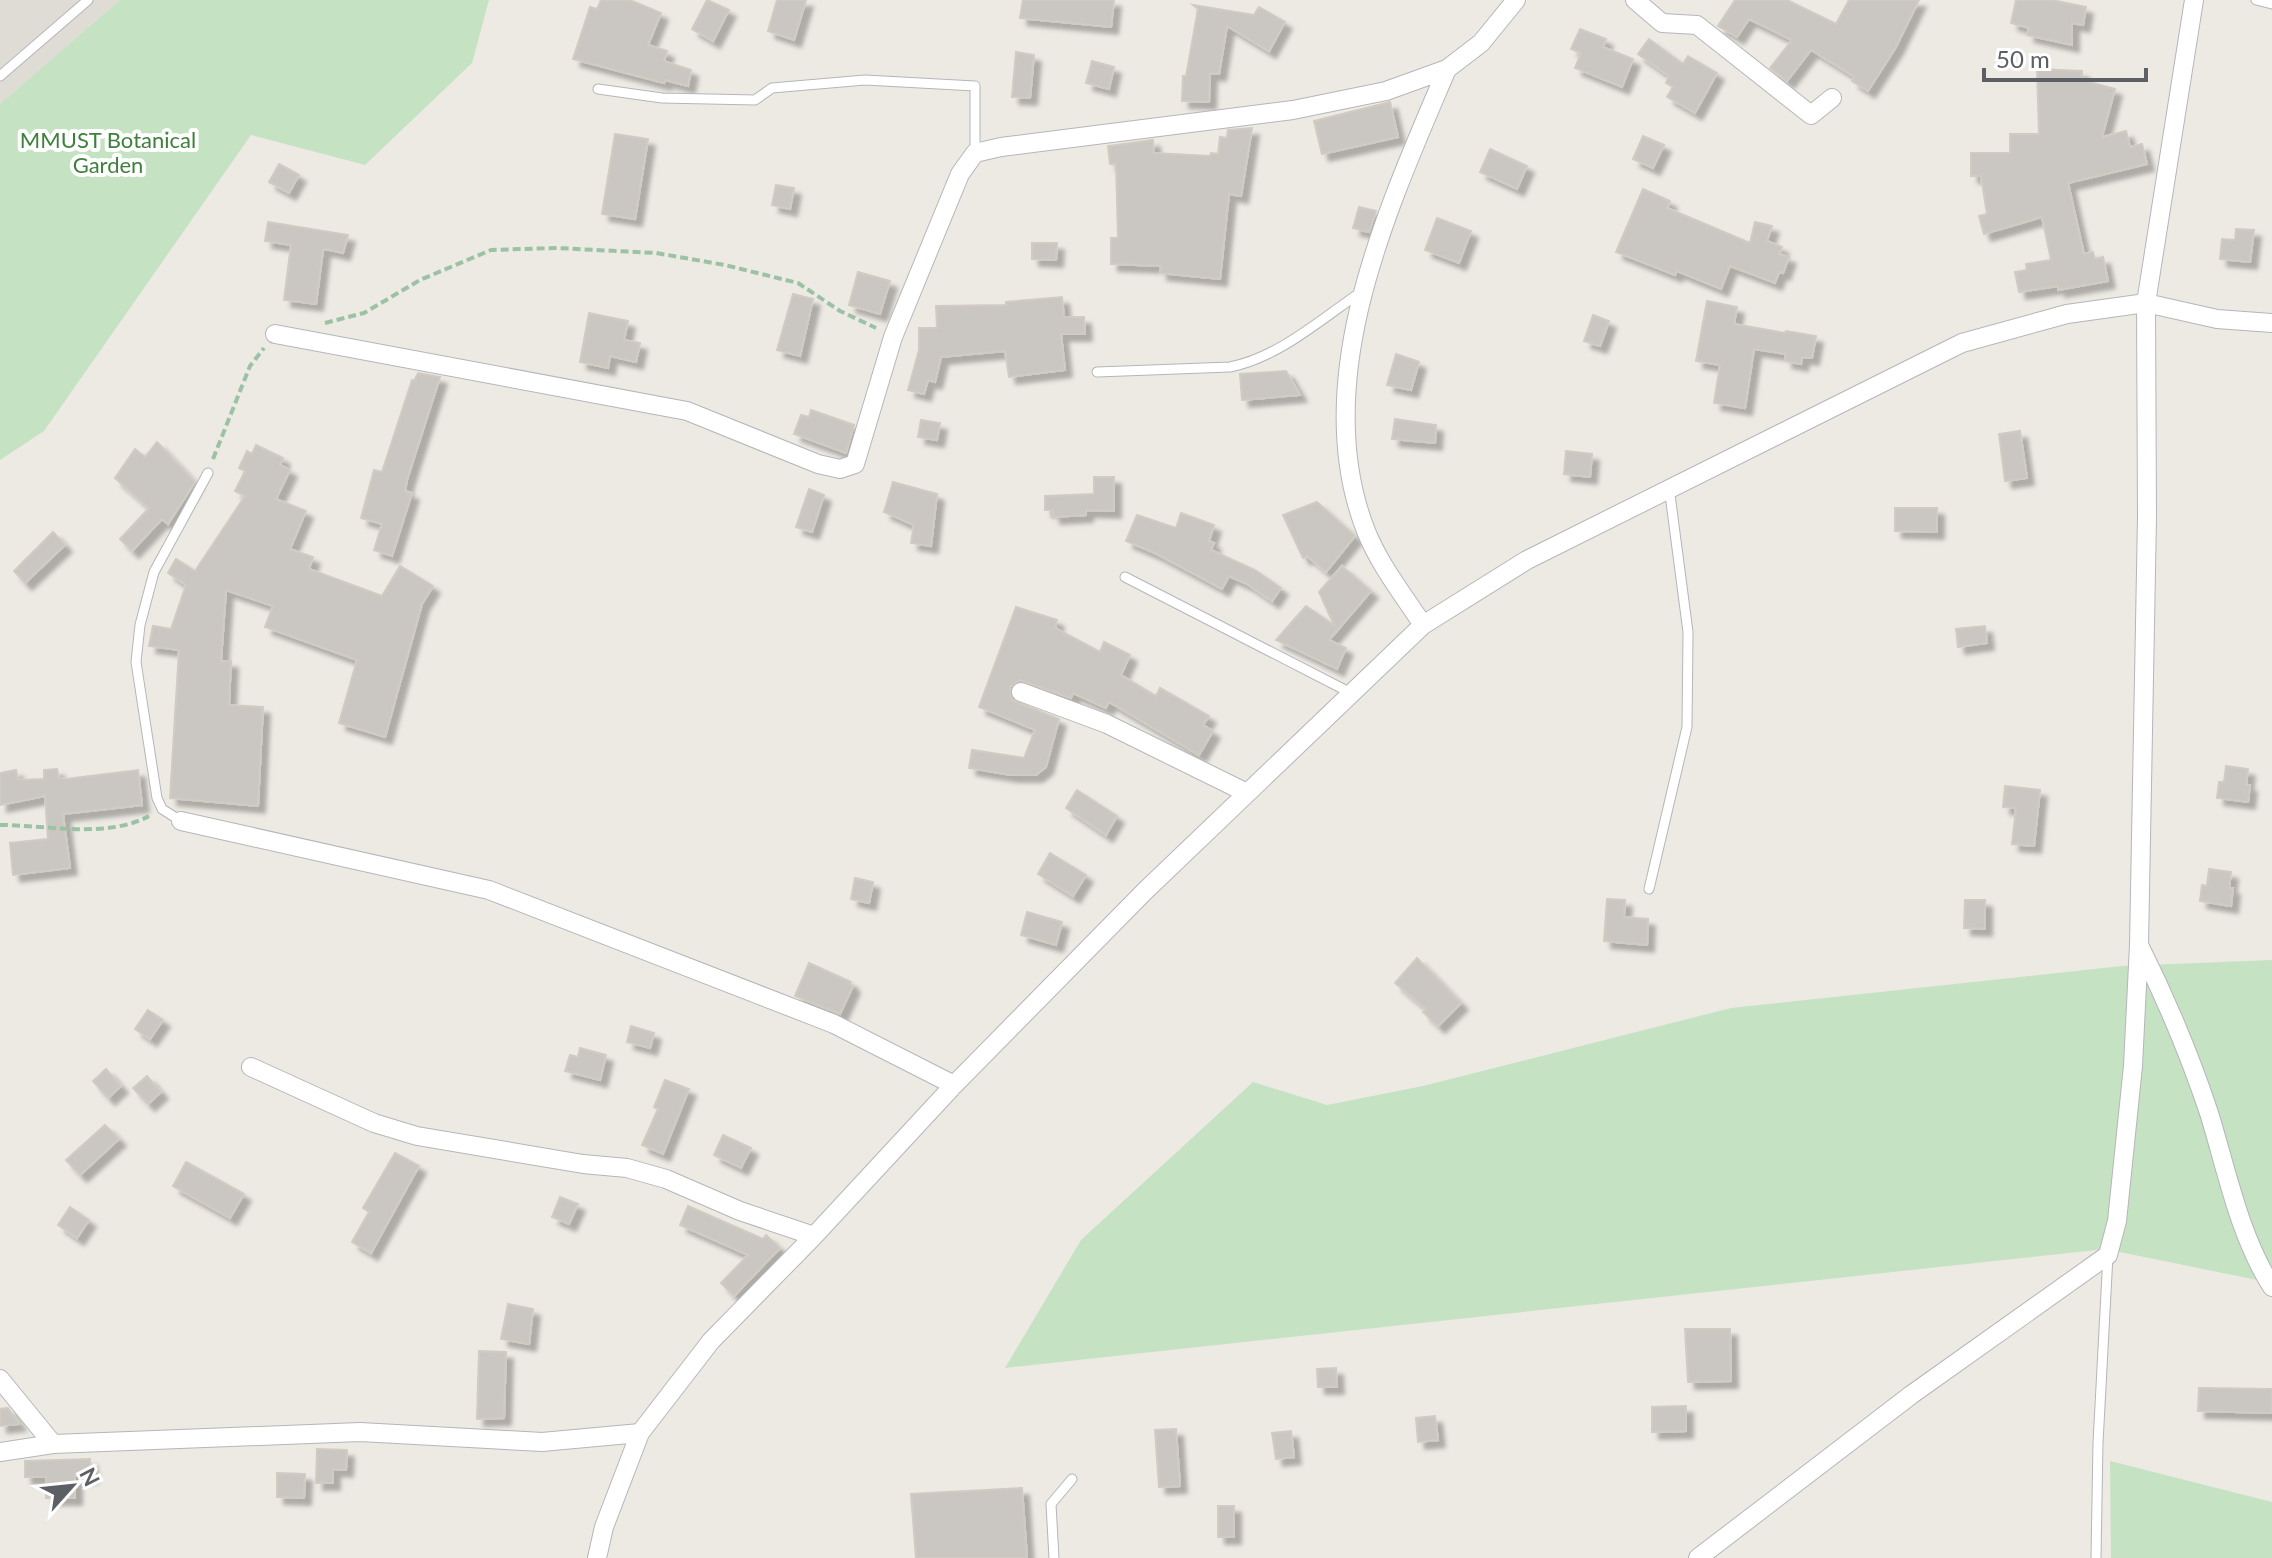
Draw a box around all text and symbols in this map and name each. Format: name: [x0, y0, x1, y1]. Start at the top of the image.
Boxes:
scale bar: [1984, 32, 2146, 82]
text: 50 m: [1996, 44, 2050, 73]
park label: MMUST Botanical Garden: [20, 126, 196, 178]
north arrow: [32, 1446, 112, 1526]
text: N: [74, 1463, 106, 1490]

